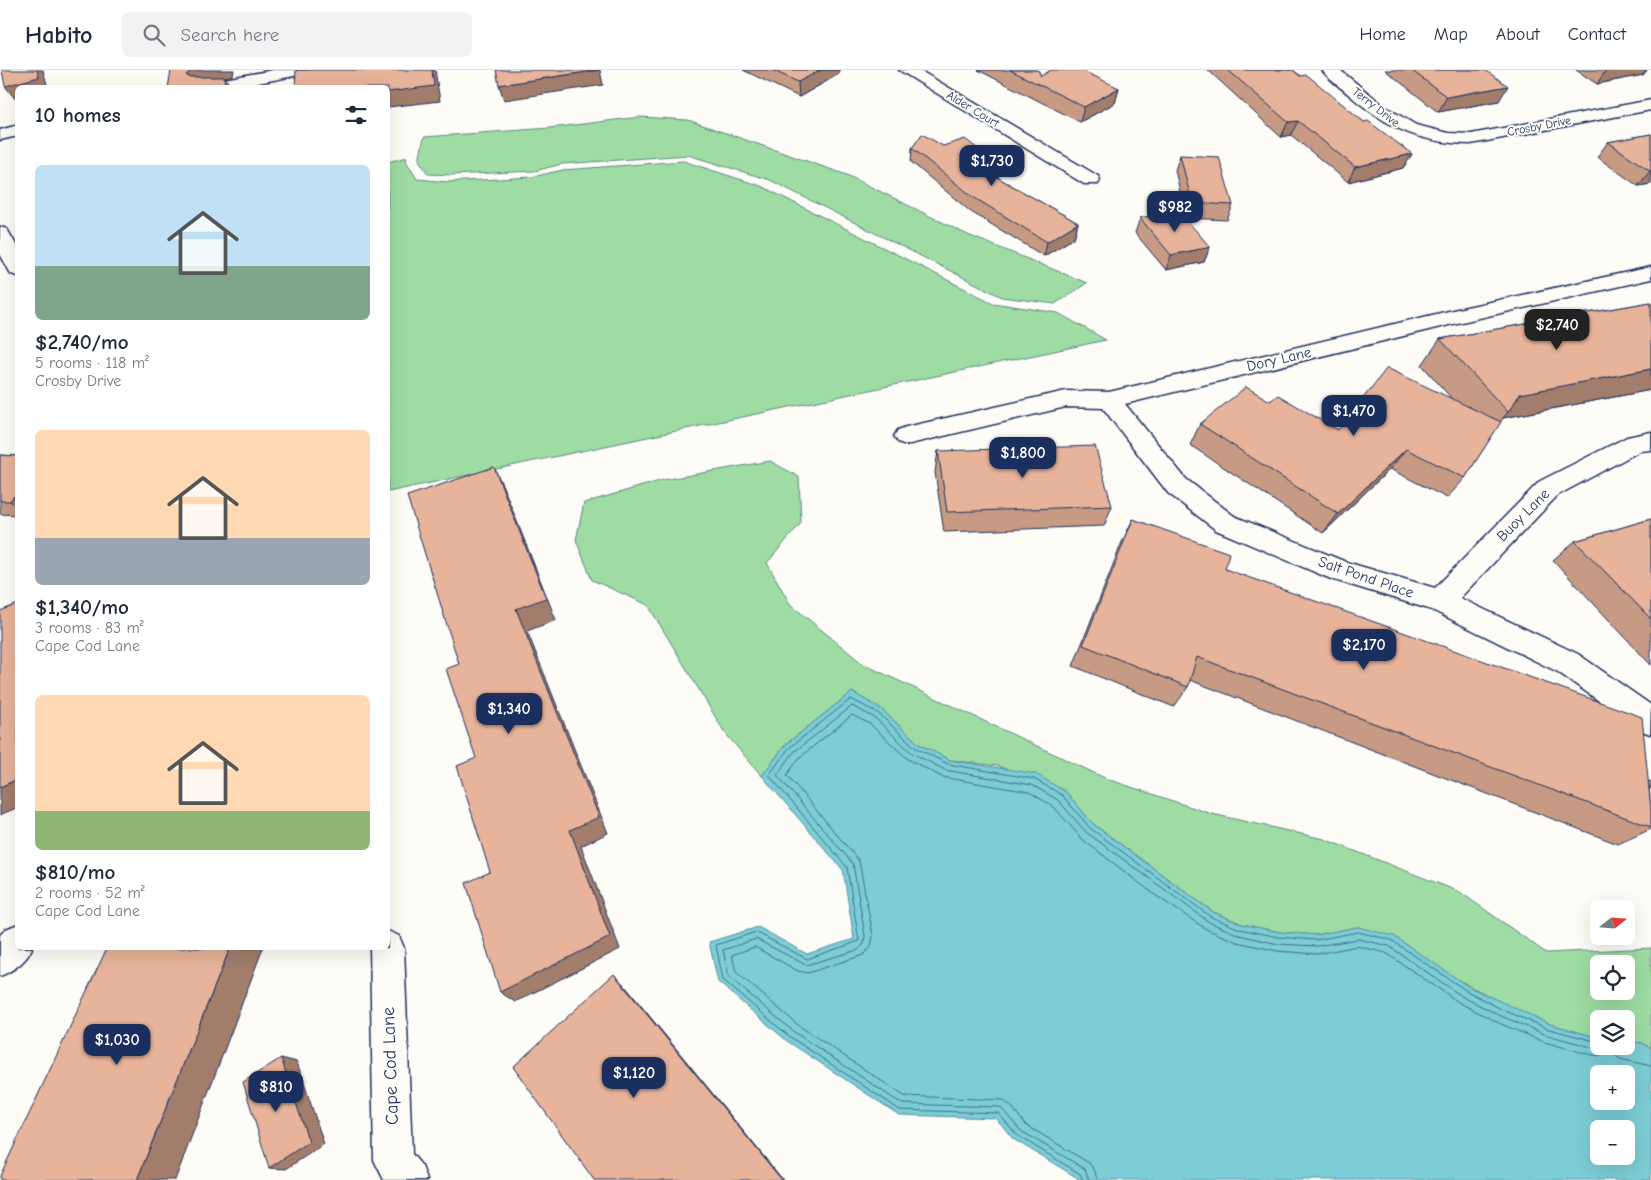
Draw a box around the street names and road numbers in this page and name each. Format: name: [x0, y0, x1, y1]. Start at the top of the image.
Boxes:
street label: Terry Drive: [1350, 84, 1402, 130]
street label: Alder Court: [944, 88, 1002, 130]
street label: Crosby Drive: [1506, 113, 1572, 139]
street label: Dory Lane: [1245, 343, 1314, 375]
street label: Buoy Lane: [1493, 484, 1554, 545]
street label: Salt Pond Place: [1316, 552, 1417, 602]
street label: Cape Cod Lane: [378, 1007, 403, 1125]

